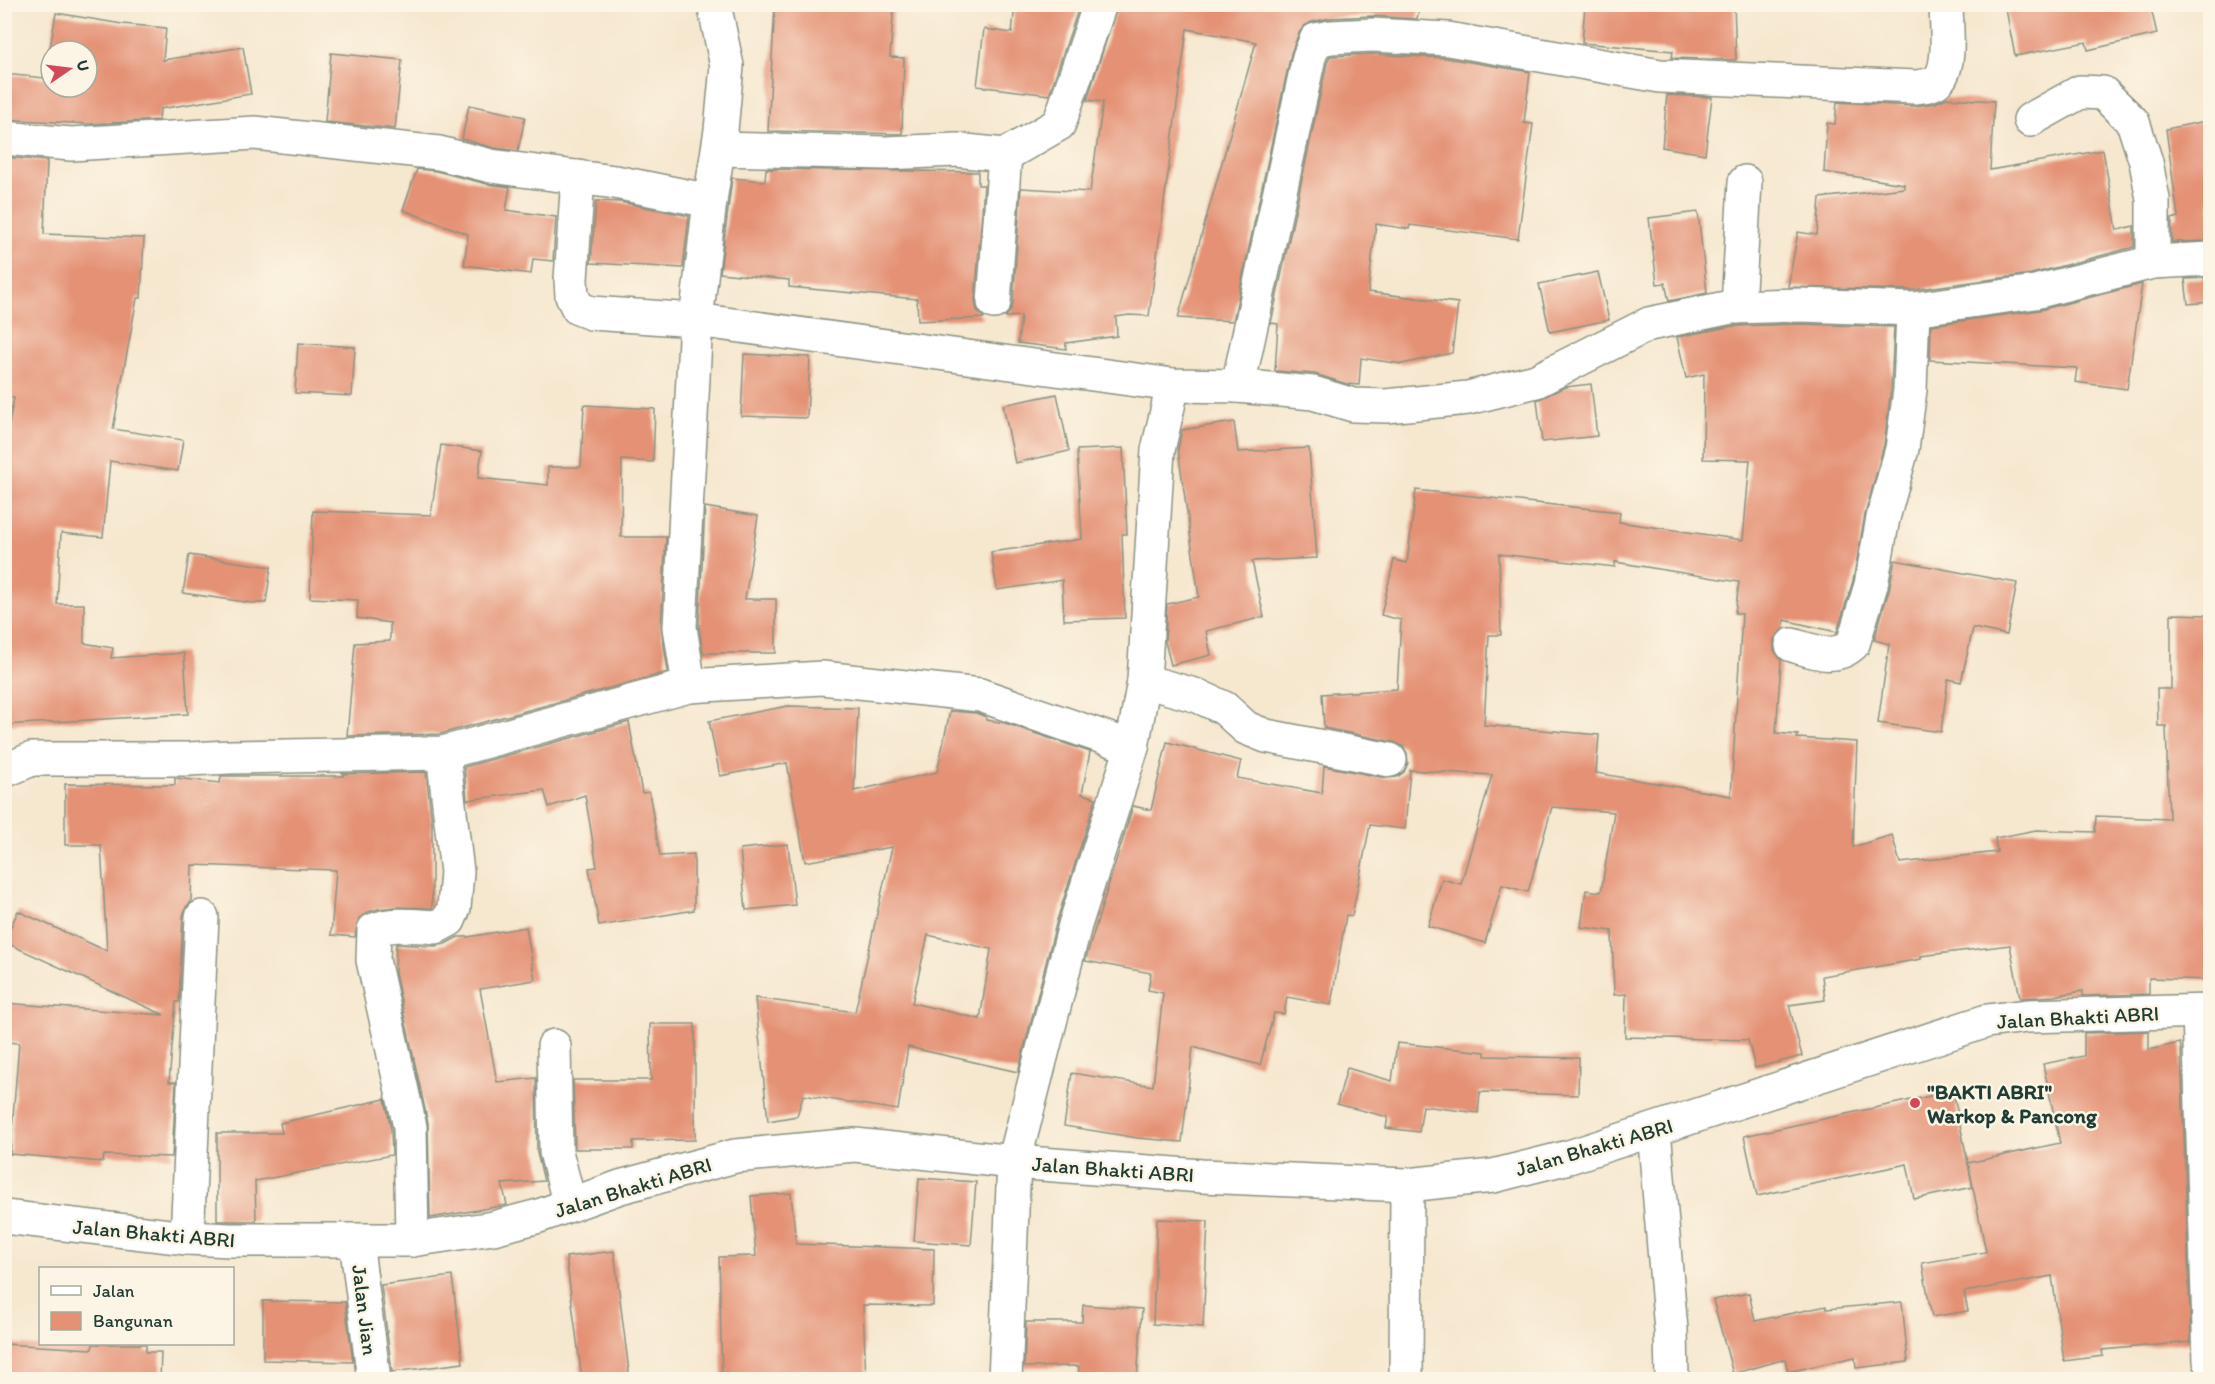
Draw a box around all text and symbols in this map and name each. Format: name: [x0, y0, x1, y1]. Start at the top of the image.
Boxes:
north arrow: [39, 39, 99, 99]
text: U: [73, 58, 94, 73]
street label: Jalan Bhakti ABRI: [1996, 1000, 2160, 1034]
place label: "BAKTI ABRI" Warkop & Pancong: [1927, 1079, 2098, 1129]
marker: "BAKTI ABRI" Warkop & Pancong: [1908, 1096, 1922, 1110]
street label: Jalan Bhakti ABRI: [1512, 1113, 1676, 1181]
street label: Jalan Bhakti ABRI: [552, 1151, 714, 1223]
street label: Jalan Bhakti ABRI: [1031, 1151, 1195, 1187]
street label: Jalan Bhakti ABRI: [72, 1213, 236, 1253]
street label: Jalan Jian: [347, 1263, 383, 1357]
legend: [39, 1267, 234, 1345]
text: Jalan: [93, 1280, 135, 1302]
text: Bangunan: [93, 1310, 173, 1332]

